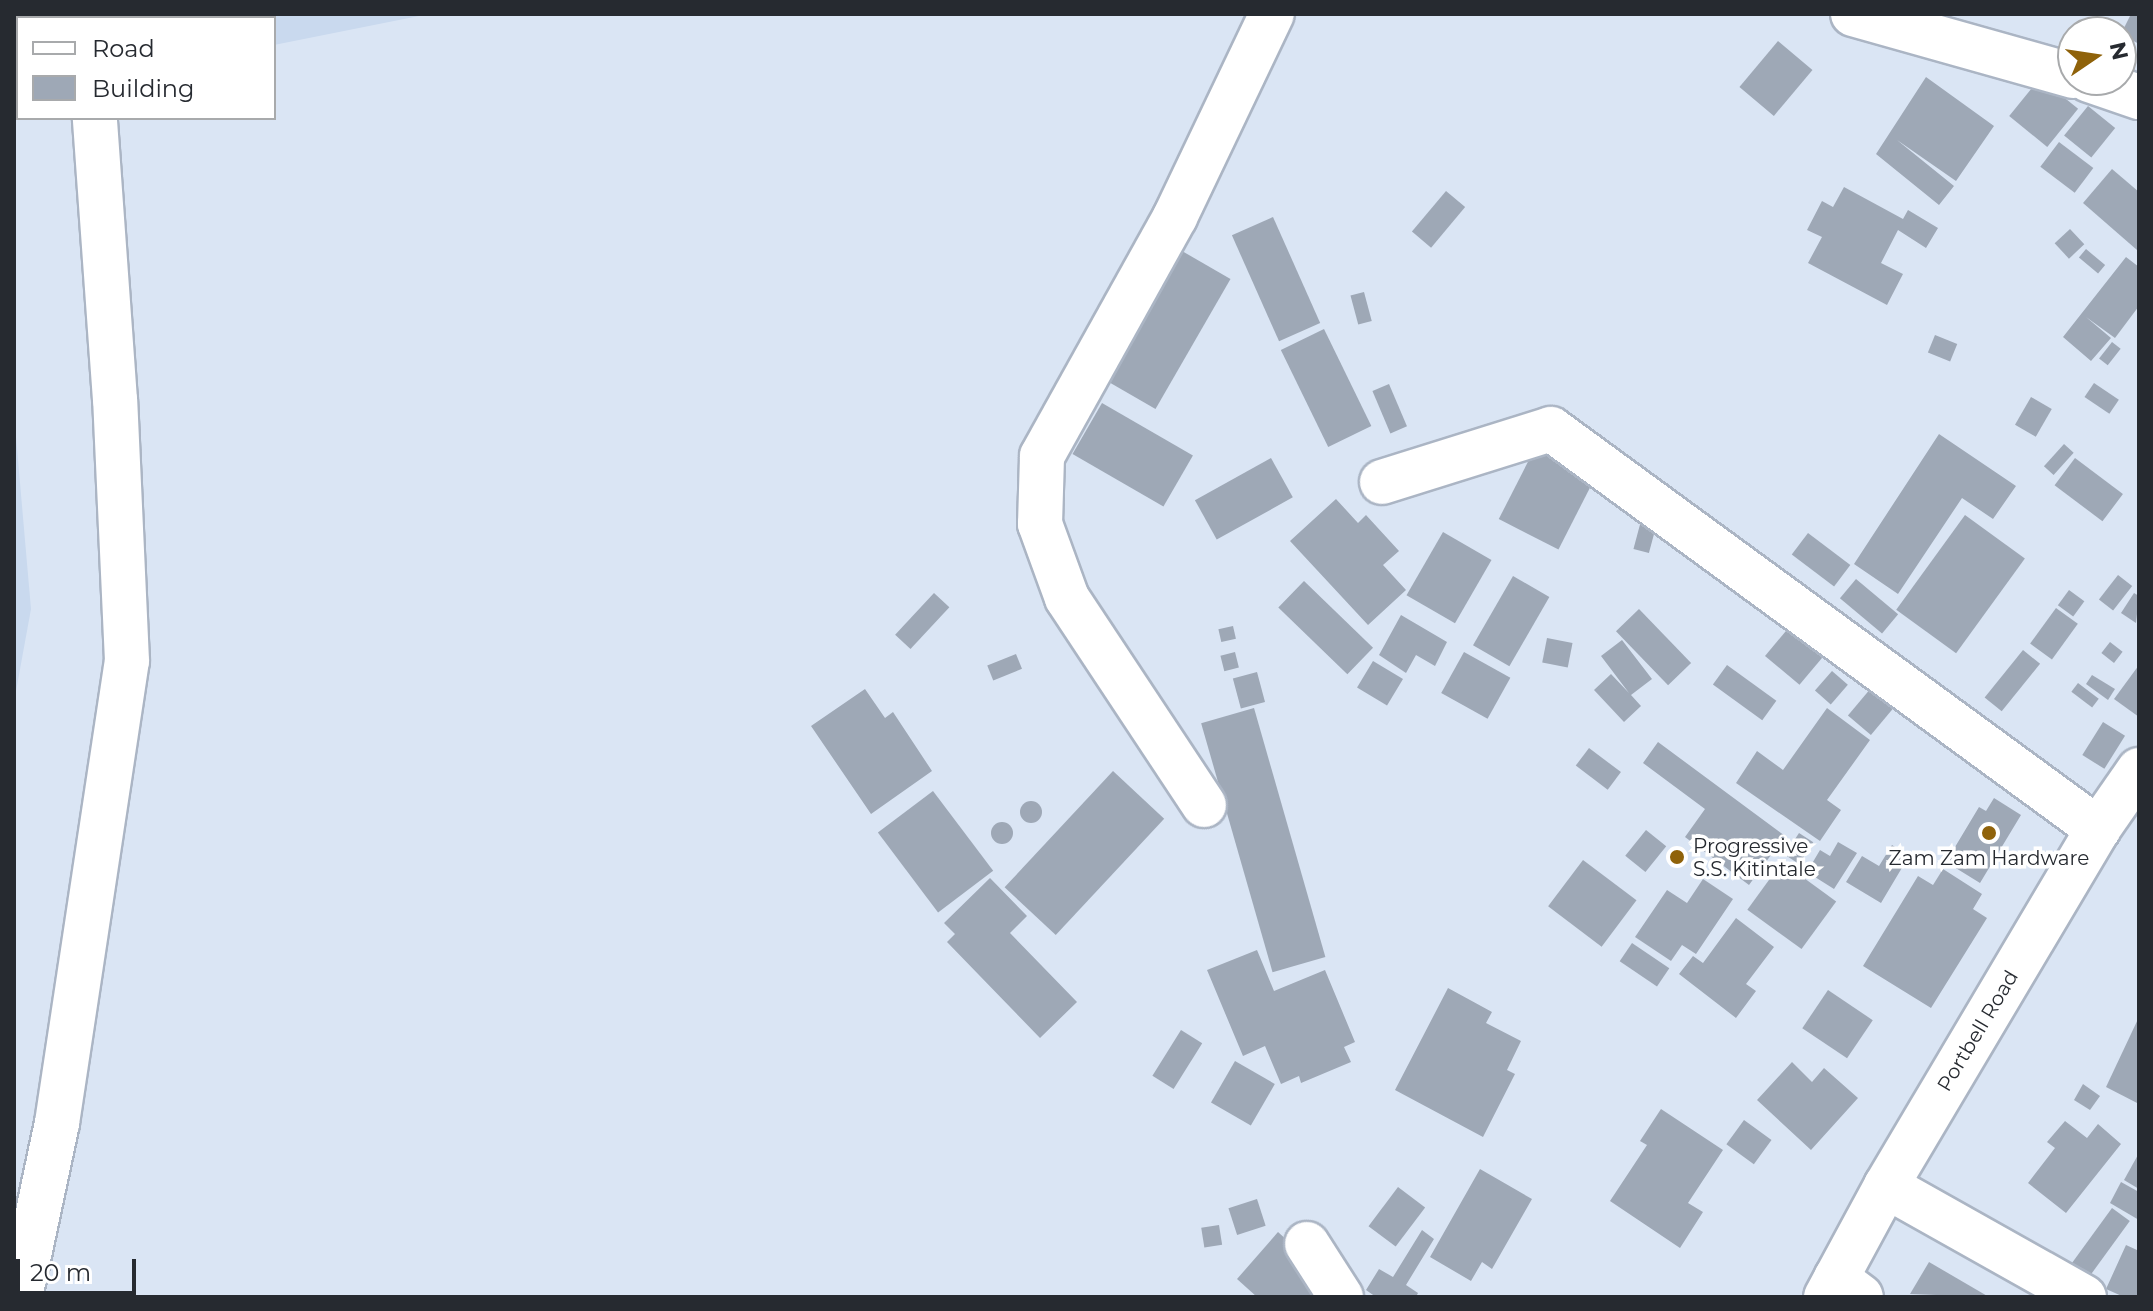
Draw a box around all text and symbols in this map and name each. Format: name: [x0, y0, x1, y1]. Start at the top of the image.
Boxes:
legend: [16, 16, 276, 120]
north arrow: [2057, 16, 2137, 96]
text: Road: [92, 34, 155, 63]
text: N: [2104, 39, 2134, 63]
text: Building: [92, 74, 195, 103]
marker: Zam Zam Hardware: [1980, 824, 1998, 842]
place label: Progressive S.S. Kitintale: [1693, 834, 1816, 881]
place label: Zam Zam Hardware: [1889, 846, 2089, 870]
marker: Progressive S.S. Kitintale: [1668, 848, 1686, 866]
street label: Portbell Road: [1932, 966, 2024, 1096]
scale bar: [20, 1243, 140, 1293]
text: 20 m: [30, 1258, 91, 1287]

